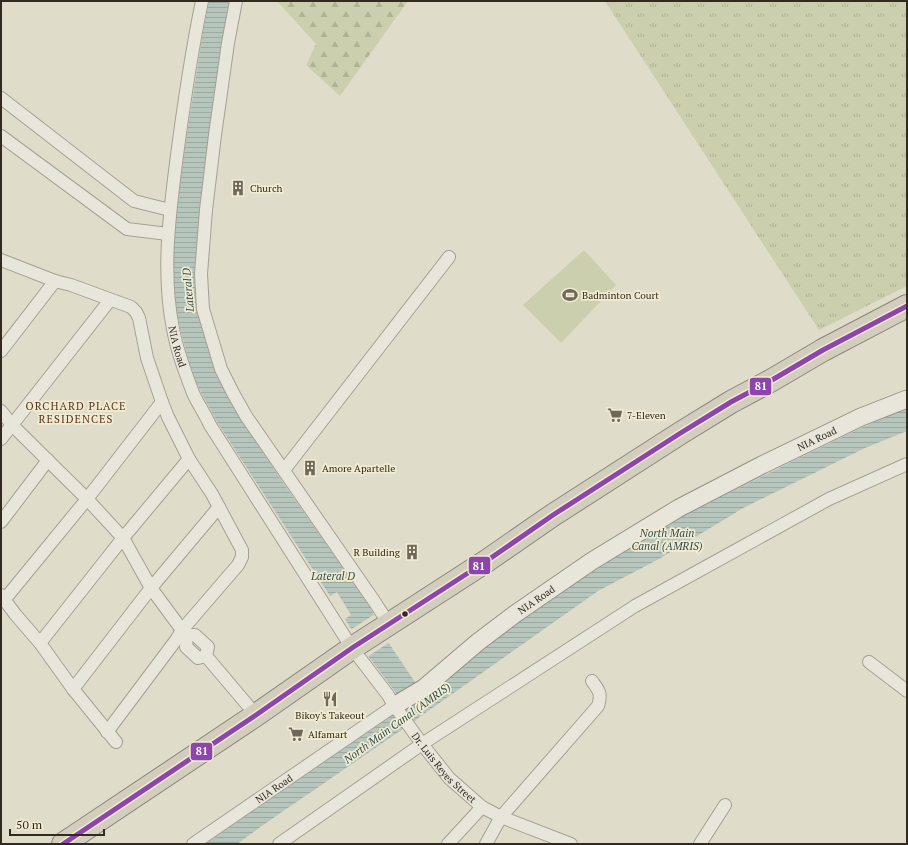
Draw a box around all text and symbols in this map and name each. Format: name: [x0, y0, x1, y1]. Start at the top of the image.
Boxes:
building icon: Church: [229, 179, 247, 197]
place label: Church: [250, 182, 283, 195]
water label: Lateral D: [179, 267, 197, 314]
sports icon: Badminton Court: [561, 286, 579, 304]
place label: Badminton Court: [582, 289, 659, 302]
street label: NIA Road: [166, 325, 189, 369]
line badge: 81: [749, 377, 772, 396]
text: 81: [755, 379, 767, 393]
district label: ORCHARD PLACE RESIDENCES: [26, 399, 126, 426]
supermarket icon: 7-Eleven: [606, 406, 624, 424]
place label: 7-Eleven: [627, 409, 666, 422]
street label: NIA Road: [795, 424, 839, 454]
building icon: Amore Apartelle: [301, 459, 319, 477]
place label: Amore Apartelle: [322, 462, 395, 475]
water label: North Main Canal (AMRIS): [631, 526, 703, 553]
building icon: R Building: [403, 543, 421, 561]
place label: R Building: [354, 546, 401, 559]
line badge: 81: [468, 556, 491, 575]
text: 81: [473, 559, 485, 573]
water label: Lateral D: [310, 569, 355, 583]
street label: NIA Road: [515, 582, 558, 617]
unlabelled marker: [400, 609, 410, 619]
water label: North Main Canal (AMRIS): [340, 679, 453, 767]
restaurant icon: Bikoy's Takeout: [321, 690, 339, 708]
place label: Bikoy's Takeout: [295, 709, 365, 722]
supermarket icon: Alfamart: [287, 725, 305, 743]
place label: Alfamart: [308, 728, 348, 741]
street label: Dr. Luis Reyes Street: [409, 730, 479, 806]
line badge: 81: [190, 742, 213, 761]
text: 81: [196, 744, 208, 758]
street label: NIA Road: [253, 771, 296, 806]
scale bar: [10, 811, 104, 837]
text: 50 m: [16, 817, 43, 832]

